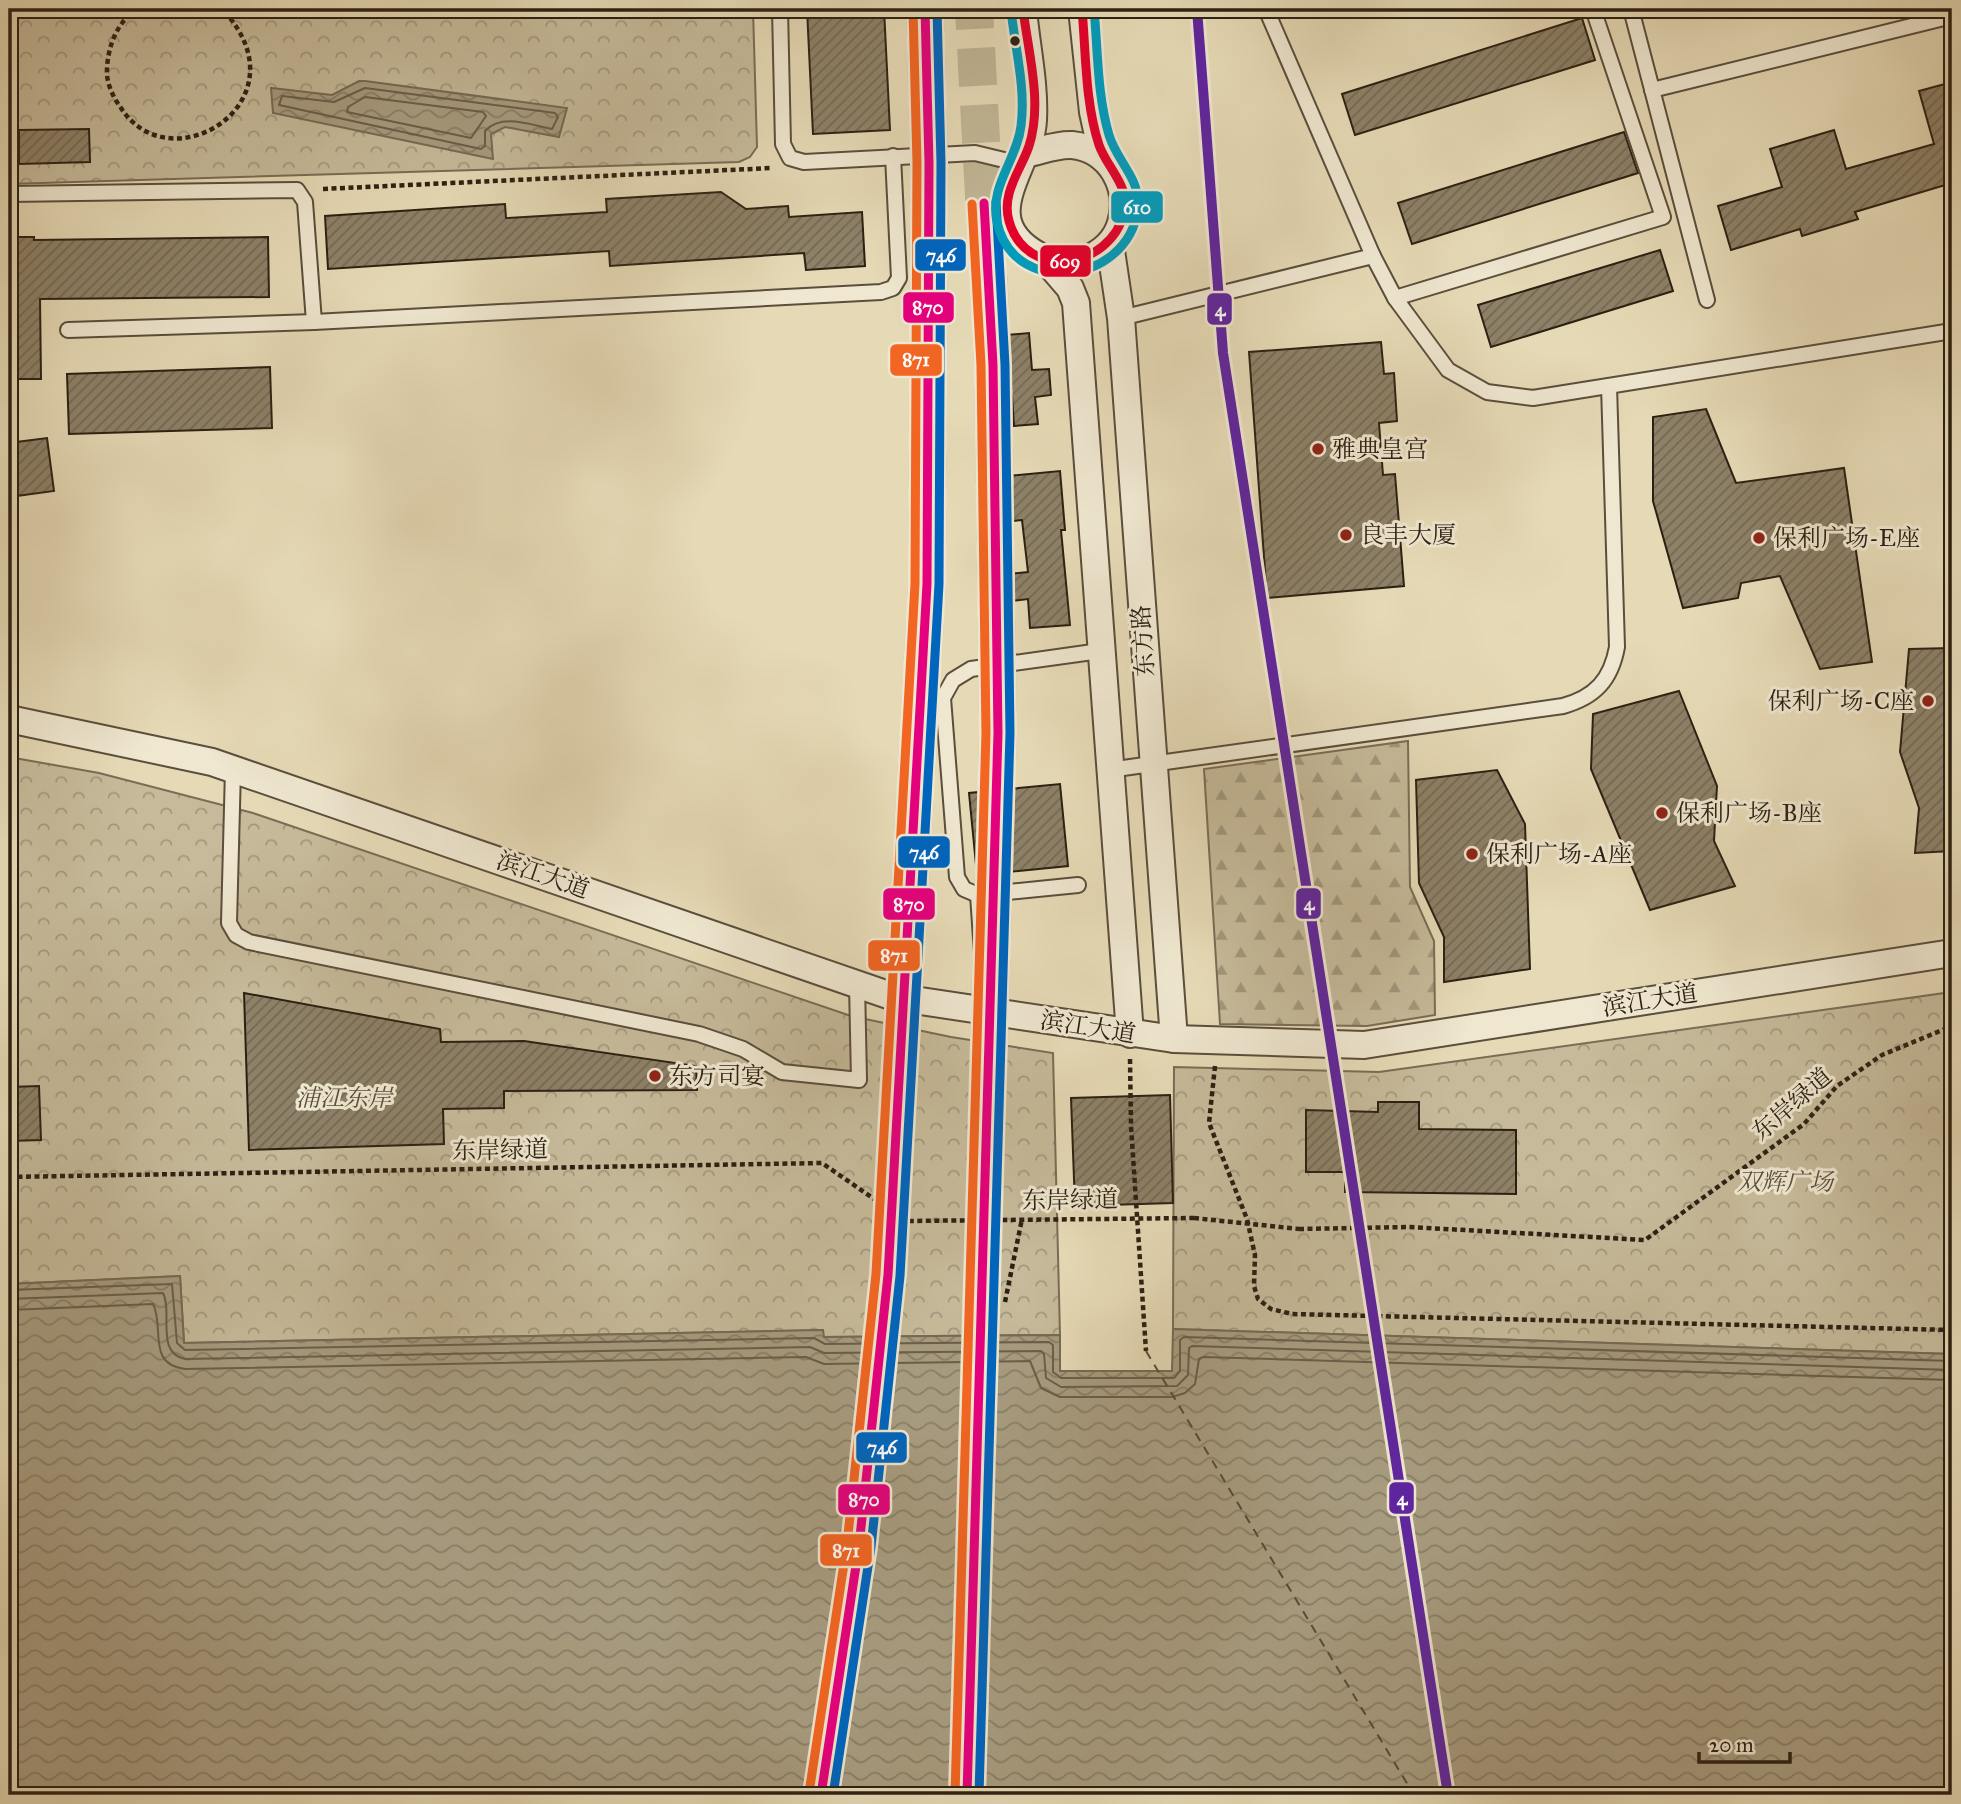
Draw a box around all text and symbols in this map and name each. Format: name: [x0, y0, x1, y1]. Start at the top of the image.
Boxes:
unlabelled marker: [1008, 34, 1022, 48]
line badge: 610: [1110, 190, 1164, 224]
text: 610: [1123, 196, 1151, 219]
line badge: 746: [914, 238, 967, 272]
text: 746: [926, 244, 957, 268]
line badge: 609: [1039, 244, 1092, 278]
text: 609: [1049, 250, 1081, 274]
line badge: 870: [902, 291, 955, 324]
line badge: 4: [1206, 292, 1233, 326]
text: 870: [912, 296, 944, 319]
text: 4: [1215, 298, 1227, 322]
line badge: 871: [889, 343, 943, 377]
text: 871: [902, 348, 930, 371]
place label: 雅典皇宫: [1332, 434, 1428, 464]
marker: 雅典皇宫: [1310, 441, 1326, 457]
place label: 良丰大厦: [1360, 520, 1456, 550]
place label: 保利广场-E座: [1773, 523, 1920, 553]
marker: 良丰大厦: [1338, 527, 1354, 543]
marker: 保利广场-E座: [1751, 530, 1767, 546]
street label: 东方路: [1126, 604, 1160, 678]
place label: 保利广场-C座: [1768, 686, 1914, 716]
marker: 保利广场-C座: [1920, 693, 1936, 709]
place label: 保利广场-B座: [1676, 798, 1822, 828]
marker: 保利广场-B座: [1654, 805, 1670, 821]
line badge: 746: [897, 835, 951, 869]
place label: 保利广场-A座: [1486, 839, 1632, 869]
text: 746: [909, 841, 940, 865]
street label: 滨江大道: [493, 845, 593, 905]
marker: 保利广场-A座: [1464, 846, 1480, 862]
line badge: 870: [882, 887, 936, 921]
line badge: 4: [1295, 887, 1322, 920]
text: 4: [1304, 892, 1316, 916]
text: 870: [893, 893, 925, 916]
line badge: 871: [867, 939, 921, 972]
text: 871: [880, 944, 908, 967]
street label: 滨江大道: [1600, 978, 1700, 1022]
street label: 滨江大道: [1038, 1005, 1138, 1049]
place label: 东方司宴: [669, 1061, 765, 1091]
street label: 东岸绿道: [1746, 1061, 1838, 1147]
marker: 东方司宴: [647, 1068, 663, 1084]
park label: 浦江东岸: [296, 1083, 394, 1113]
street label: 东岸绿道: [452, 1134, 548, 1166]
park label: 双辉广场: [1737, 1167, 1835, 1197]
street label: 东岸绿道: [1022, 1184, 1118, 1216]
line badge: 746: [855, 1431, 908, 1464]
text: 746: [867, 1436, 898, 1460]
line badge: 4: [1388, 1481, 1415, 1515]
line badge: 870: [837, 1483, 891, 1516]
text: 4: [1397, 1487, 1409, 1511]
text: 870: [848, 1488, 880, 1511]
line badge: 871: [819, 1533, 873, 1567]
text: 871: [832, 1539, 860, 1562]
scale bar: [1699, 1720, 1790, 1764]
text: 20 m: [1709, 1732, 1754, 1758]

